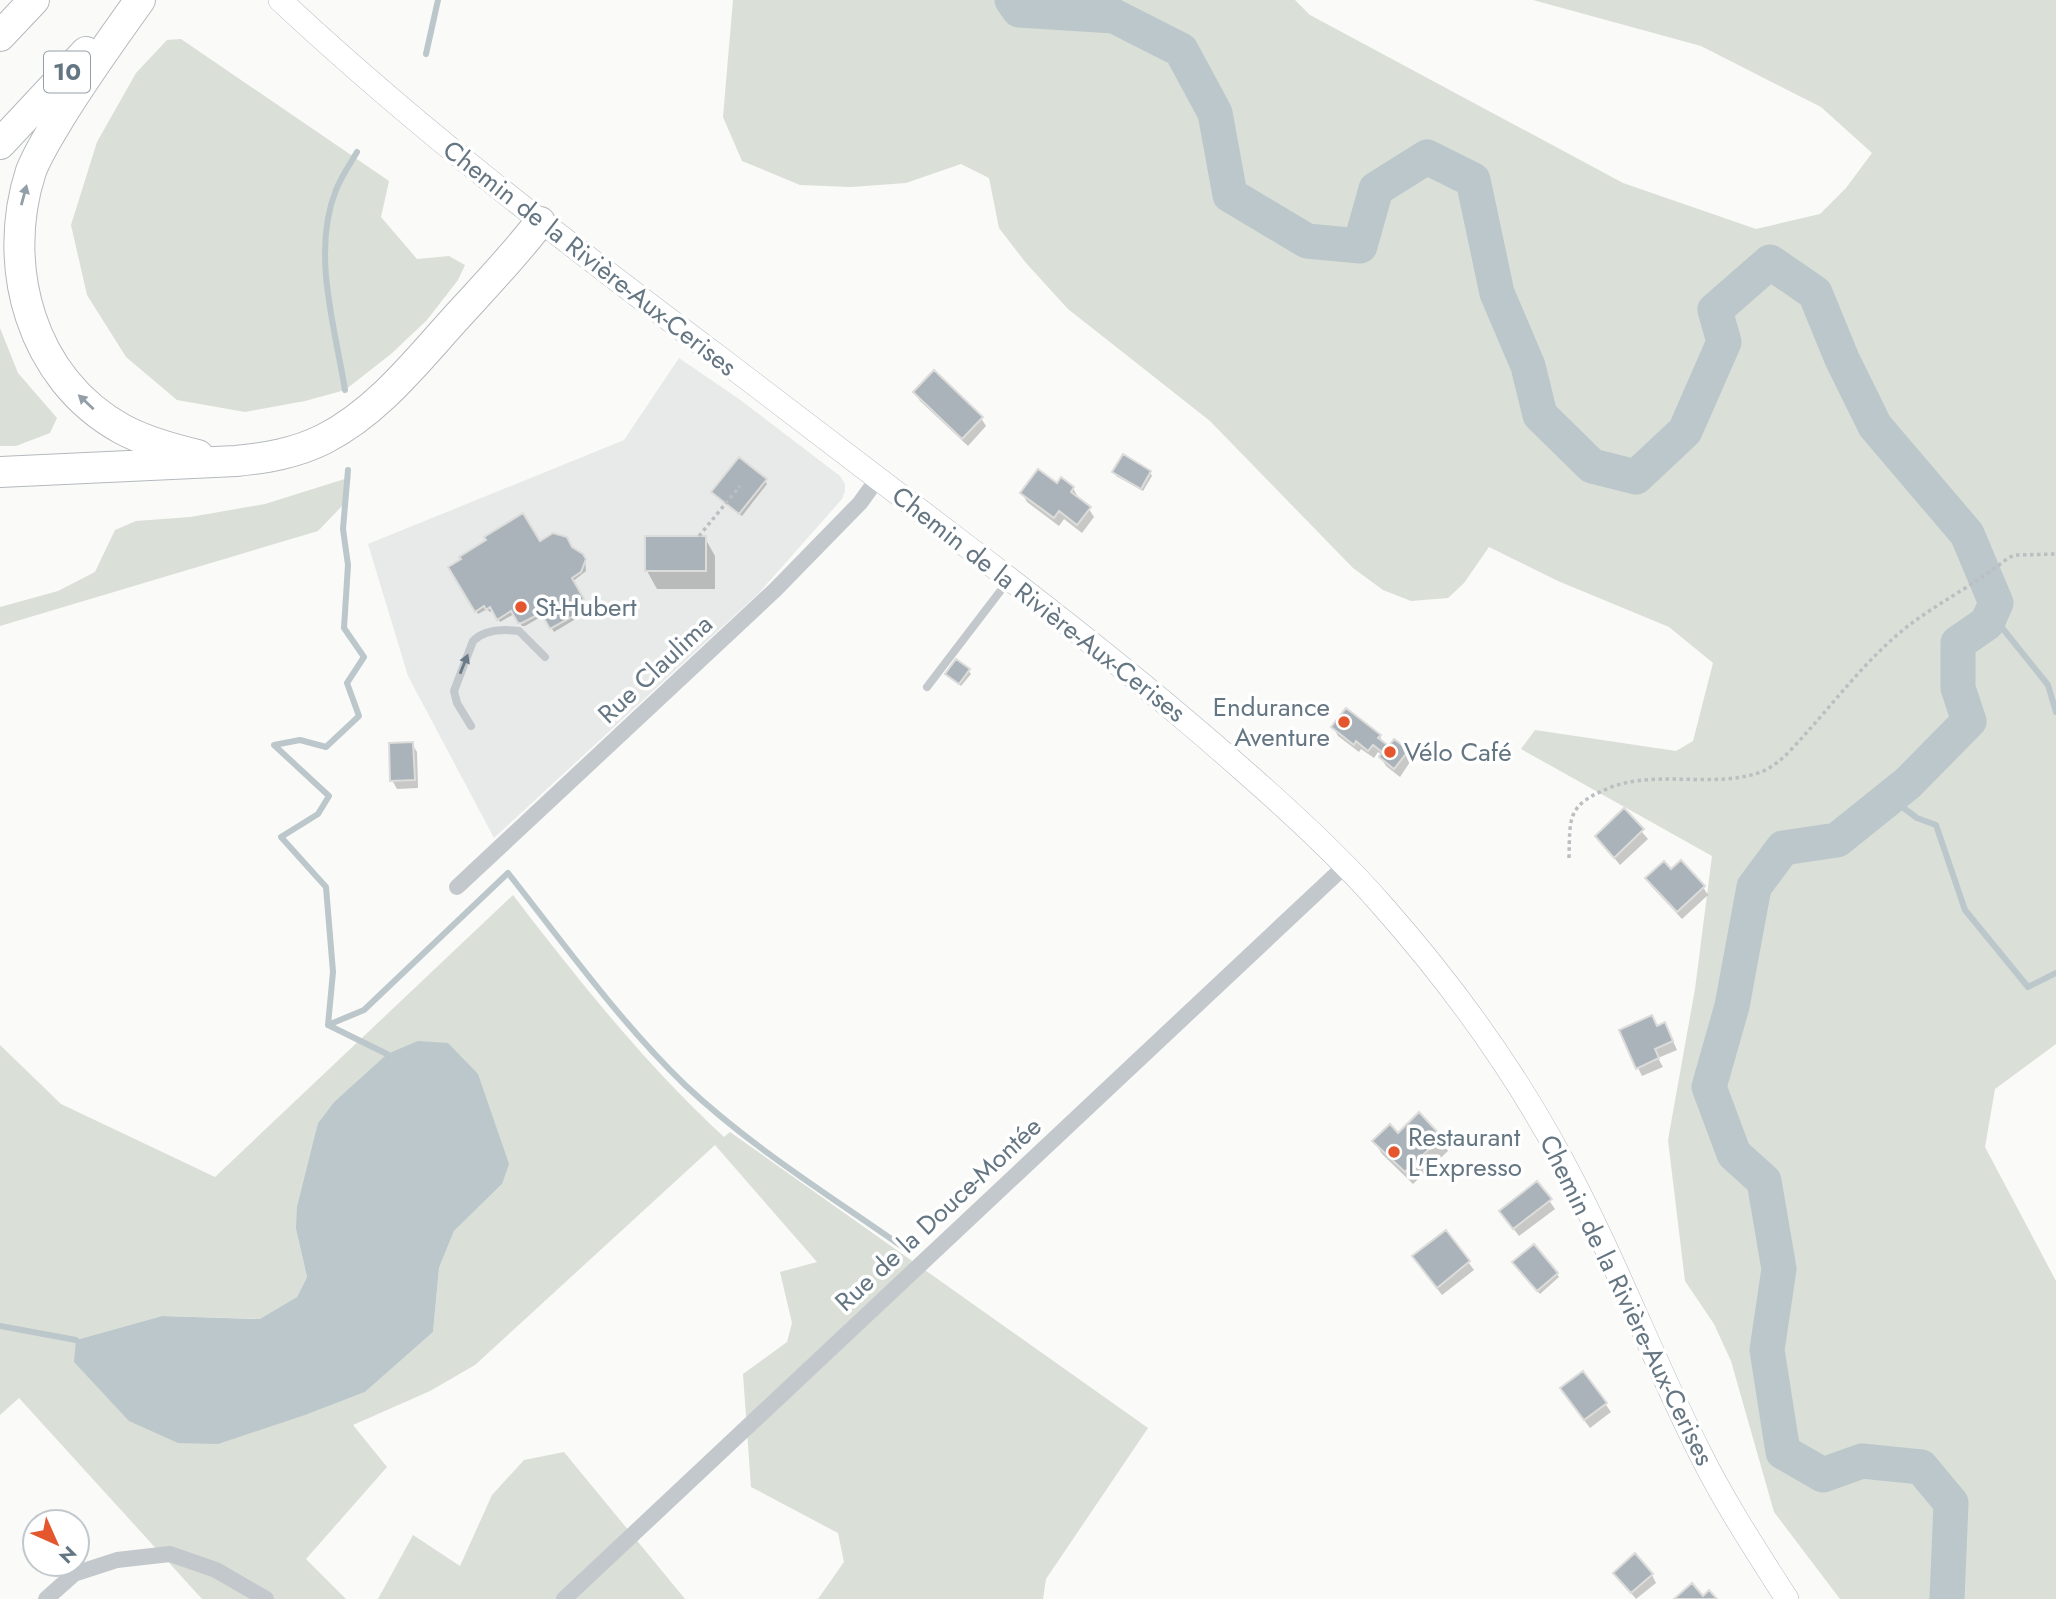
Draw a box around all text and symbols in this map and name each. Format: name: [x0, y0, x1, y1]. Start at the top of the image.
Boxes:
road number: 10: [44, 52, 90, 92]
street label: Chemin de la Rivière-Aux-Cerises: [435, 131, 745, 385]
one-way arrow: [19, 184, 29, 205]
one-way arrow: [78, 394, 95, 410]
street label: Chemin de la Rivière-Aux-Cerises: [884, 477, 1194, 731]
place label: St-Hubert: [535, 588, 637, 626]
marker: St-Hubert: [513, 599, 529, 615]
street label: Rue Claulima: [589, 606, 721, 732]
one-way arrow: [458, 654, 470, 674]
place label: Endurance Aventure: [1213, 688, 1330, 756]
marker: Endurance Aventure: [1336, 714, 1352, 730]
place label: Vélo Café: [1404, 733, 1512, 771]
marker: Vélo Café: [1382, 744, 1398, 760]
street label: Rue de la Douce-Montée: [826, 1108, 1050, 1320]
place label: Restaurant L'Expresso: [1408, 1118, 1522, 1186]
street label: Chemin de la Rivière-Aux-Cerises: [1530, 1128, 1724, 1472]
marker: Restaurant L'Expresso: [1386, 1144, 1402, 1160]
north arrow: [21, 1508, 91, 1578]
text: N: [53, 1540, 83, 1570]

